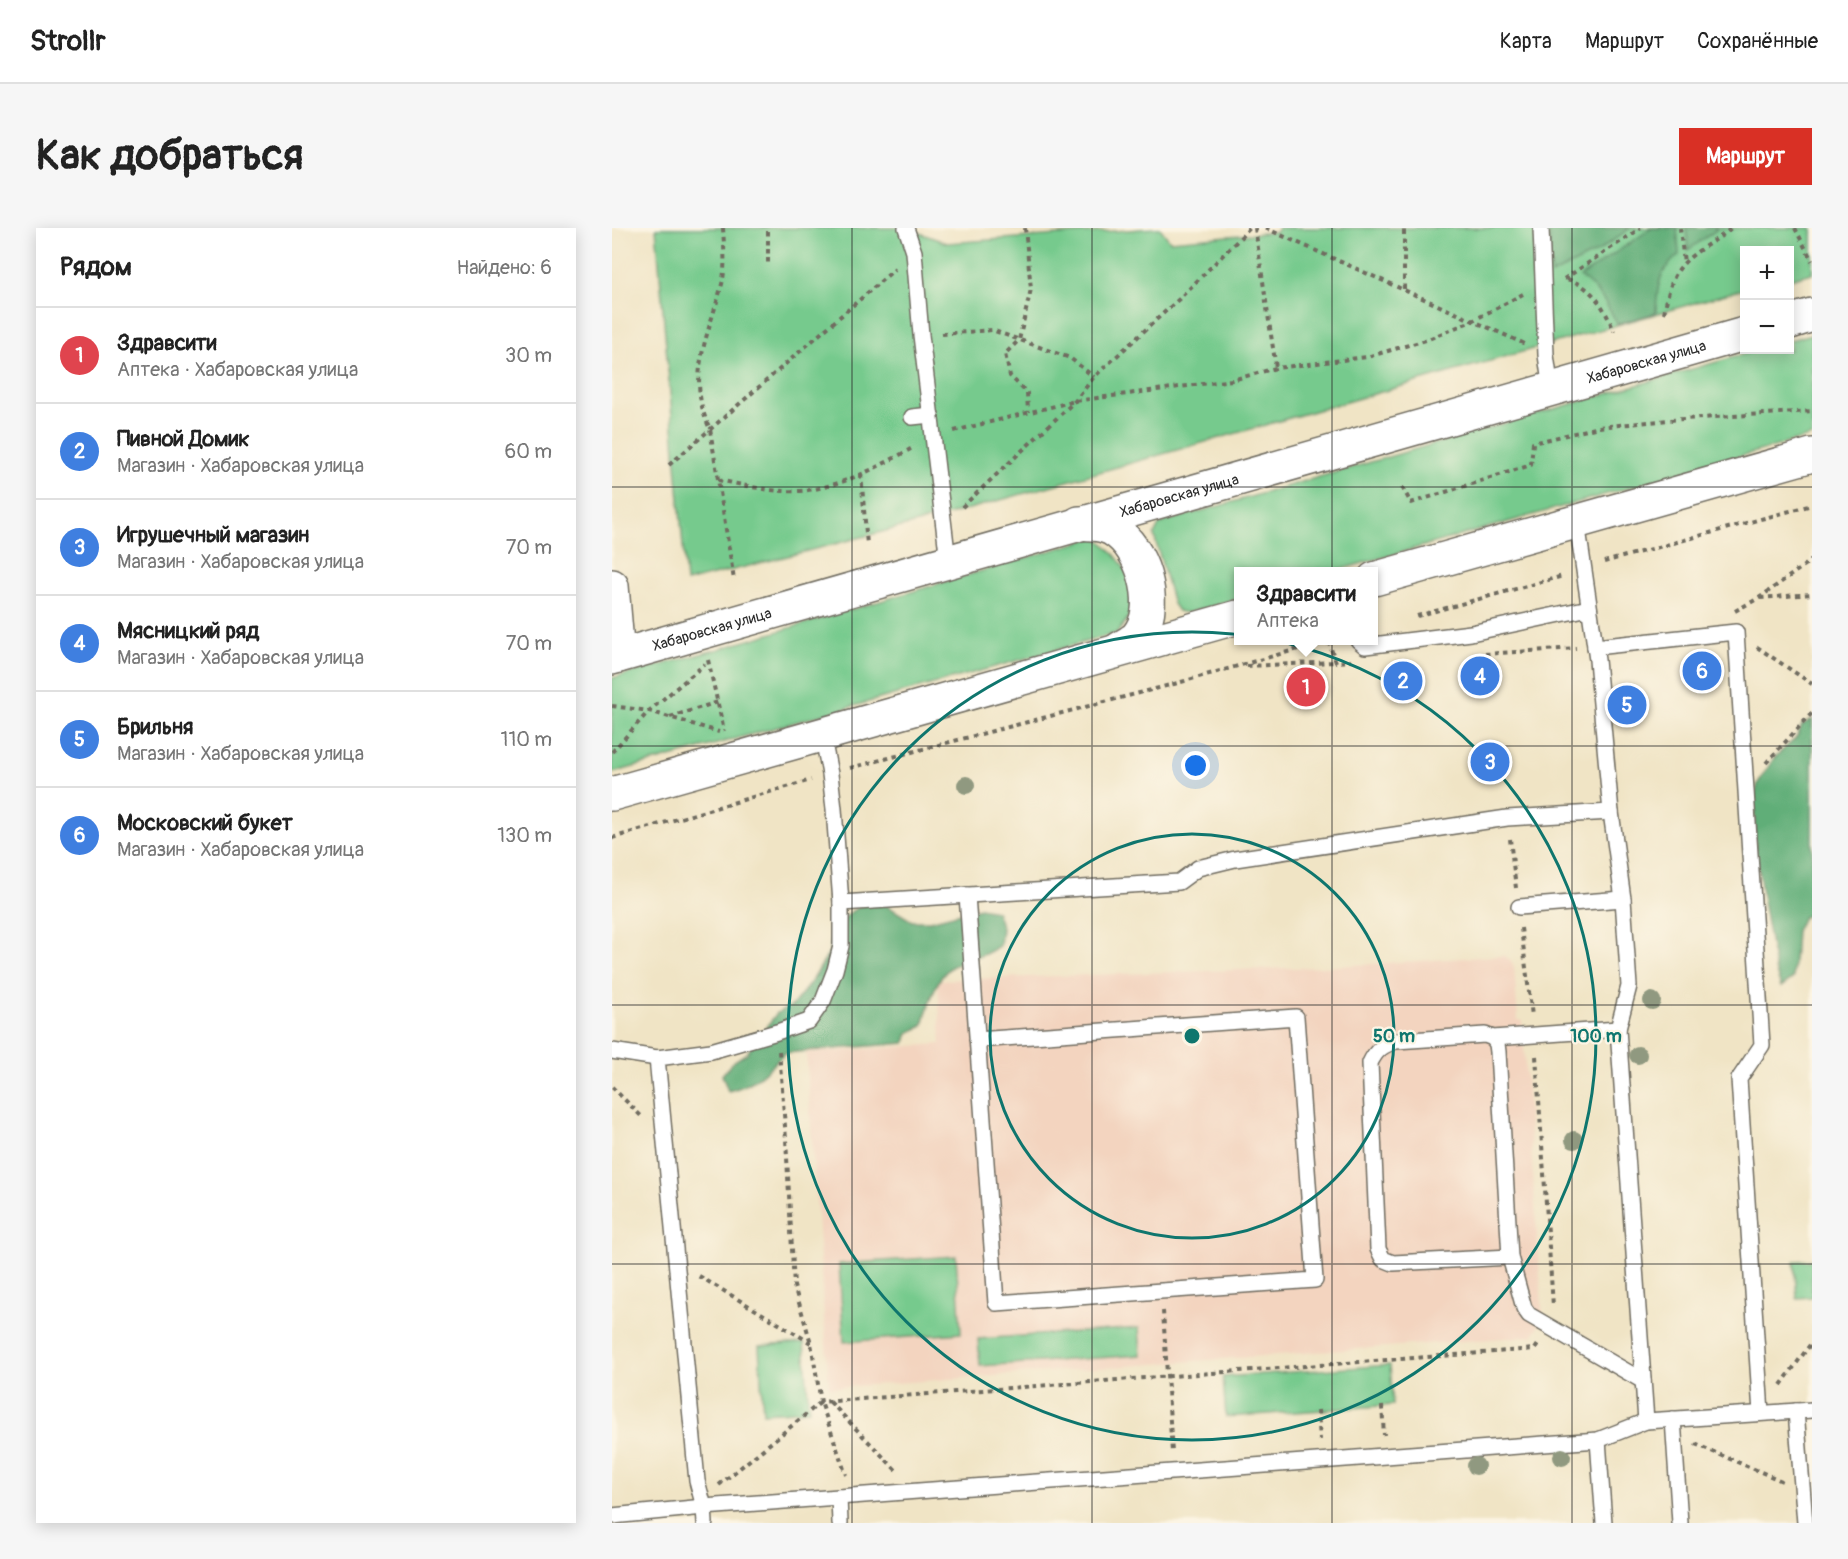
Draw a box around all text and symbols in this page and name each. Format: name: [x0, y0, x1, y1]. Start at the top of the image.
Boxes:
text: Strollr: [30, 24, 105, 59]
text: Карта: [1500, 28, 1552, 55]
text: Маршрут: [1585, 28, 1664, 55]
text: Сохранённые: [1697, 28, 1818, 55]
button: Маршрут: [1679, 128, 1812, 185]
text: Как добраться: [36, 130, 303, 182]
map controls: [1740, 246, 1794, 354]
button: +: [1740, 246, 1794, 300]
text: Рядом: [60, 251, 132, 283]
text: Найдено: 6: [457, 255, 552, 280]
button: −: [1740, 300, 1794, 354]
text: Здравсити: [117, 329, 217, 357]
street label: Хабаровская улица: [1585, 336, 1708, 388]
text: 1: [76, 343, 83, 368]
text: 30 m: [505, 343, 552, 368]
text: Аптека · Хабаровская улица: [117, 357, 358, 382]
text: Пивной Домик: [117, 425, 250, 453]
text: 2: [74, 439, 85, 464]
text: 60 m: [505, 439, 552, 464]
text: Магазин · Хабаровская улица: [117, 453, 364, 478]
street label: Хабаровская улица: [1118, 470, 1241, 522]
text: Игрушечный магазин: [117, 521, 309, 549]
text: 3: [74, 535, 85, 560]
text: 70 m: [506, 535, 552, 560]
text: Магазин · Хабаровская улица: [117, 549, 364, 574]
popup: [1234, 567, 1378, 645]
text: Здравсити: [1256, 580, 1356, 608]
street label: Хабаровская улица: [650, 604, 774, 656]
text: Аптека: [1256, 608, 1319, 633]
text: Мясницкий ряд: [117, 617, 259, 645]
text: 4: [74, 631, 85, 656]
text: 70 m: [506, 631, 552, 656]
text: Магазин · Хабаровская улица: [117, 645, 364, 670]
pin: 6: [1682, 648, 1722, 694]
pin: 4: [1460, 654, 1500, 698]
pin: 2: [1384, 658, 1422, 704]
pin: 1: [1286, 664, 1326, 710]
pin: 5: [1608, 682, 1646, 728]
text: Брильня: [117, 713, 193, 741]
text: 5: [74, 727, 85, 752]
text: 110 m: [501, 727, 552, 752]
pin: 3: [1470, 740, 1510, 784]
text: Магазин · Хабаровская улица: [117, 741, 364, 766]
your location: [1181, 751, 1210, 780]
text: Московский букет: [117, 809, 293, 837]
text: 6: [74, 823, 85, 848]
text: 130 m: [497, 823, 552, 848]
text: Магазин · Хабаровская улица: [117, 837, 364, 862]
text: 50 m: [1373, 1025, 1415, 1048]
text: 100 m: [1570, 1025, 1622, 1048]
centre of rings: [1182, 1026, 1202, 1046]

